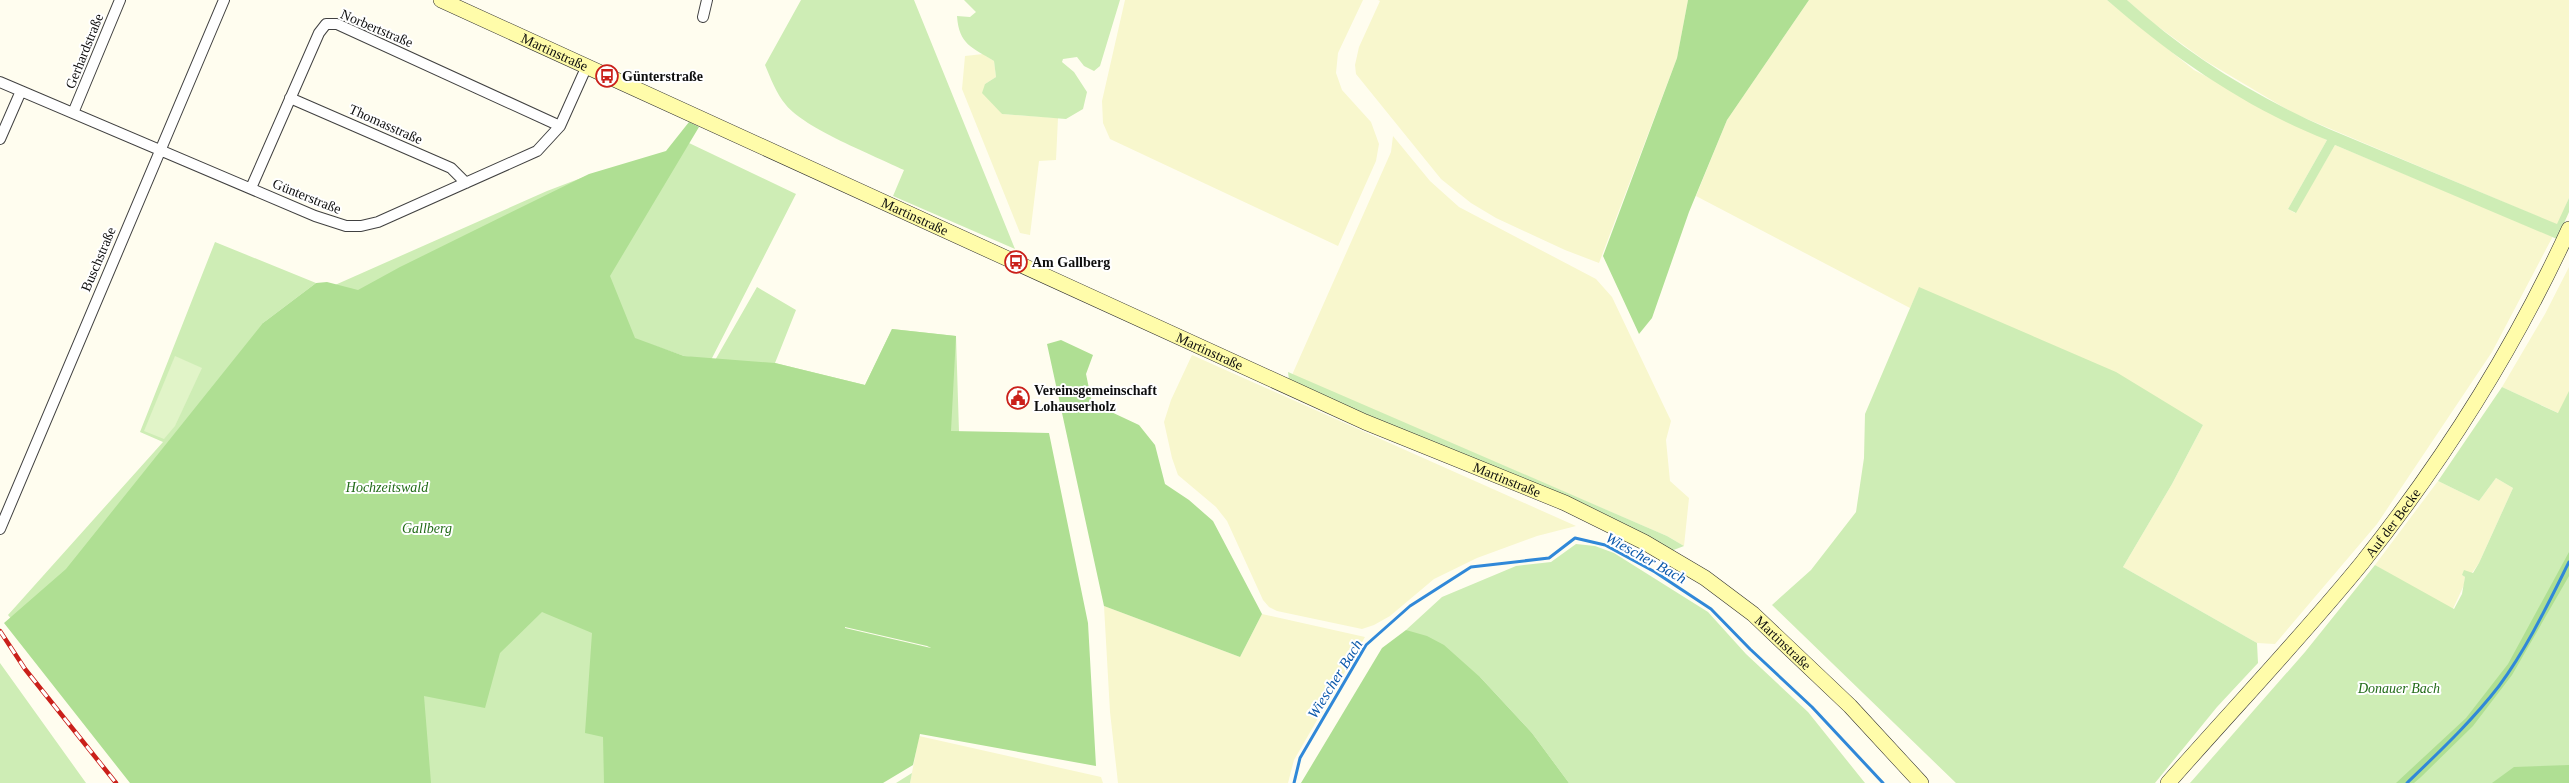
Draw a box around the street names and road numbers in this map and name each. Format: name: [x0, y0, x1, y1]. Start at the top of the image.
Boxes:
street label: Norbertstraße: [338, 7, 415, 50]
street label: Gerhardstraße: [63, 12, 106, 91]
street label: Martinstraße: [519, 31, 590, 74]
street label: Thomasstraße: [347, 102, 425, 147]
street label: Günterstraße: [270, 176, 343, 217]
street label: Martinstraße: [879, 195, 950, 239]
street label: Buschstraße: [78, 225, 119, 294]
street label: Martinstraße: [1174, 330, 1245, 373]
street label: Martinstraße: [1471, 460, 1543, 500]
street label: Auf der Becke: [2363, 486, 2424, 560]
street label: Martinstraße: [1752, 613, 1814, 673]

